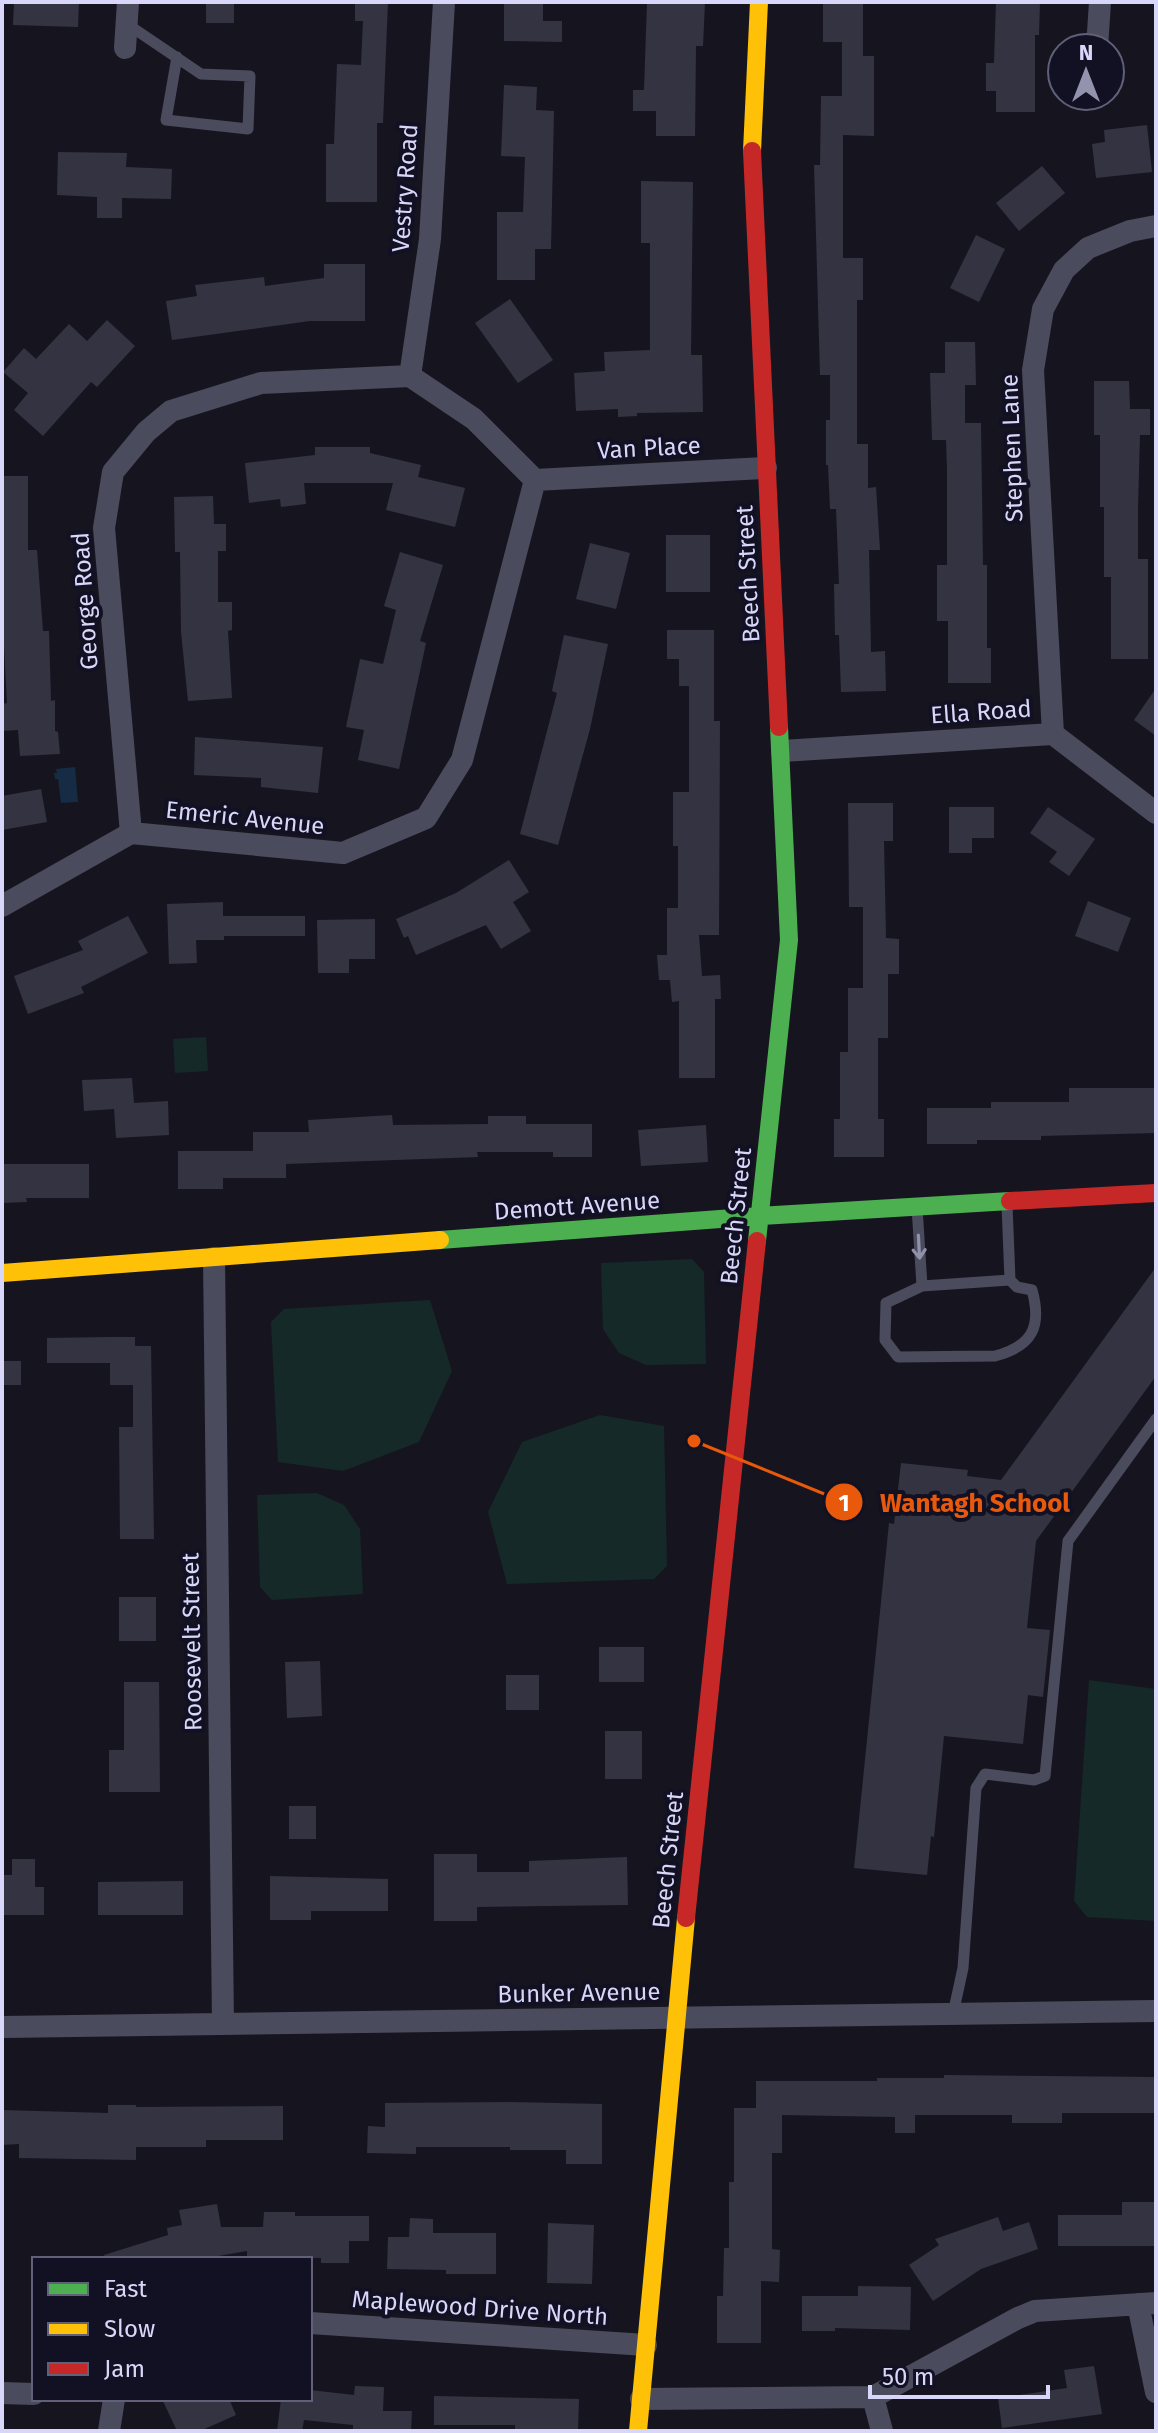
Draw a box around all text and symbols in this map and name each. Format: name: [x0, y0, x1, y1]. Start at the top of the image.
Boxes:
north arrow: [1046, 32, 1126, 112]
text: N: [1079, 39, 1093, 66]
street label: Vestry Road: [387, 123, 423, 253]
street label: Stephen Lane: [995, 373, 1029, 523]
street label: Van Place: [597, 431, 701, 465]
street label: Beech Street: [730, 504, 766, 644]
street label: George Road: [66, 531, 104, 671]
street label: Ella Road: [929, 694, 1033, 730]
street label: Emeric Avenue: [164, 796, 326, 840]
street label: Beech Street: [715, 1146, 757, 1286]
street label: Demott Avenue: [493, 1186, 661, 1226]
one-way arrow: [912, 1233, 927, 1260]
callout: Wantagh School: [824, 1477, 1086, 1527]
text: Wantagh School: [880, 1488, 1070, 1519]
text: 1: [838, 1489, 850, 1517]
street label: Roosevelt Street: [176, 1552, 208, 1731]
street label: Beech Street: [647, 1790, 689, 1930]
street label: Bunker Avenue: [497, 1978, 661, 2008]
legend: [32, 2257, 312, 2401]
text: Fast: [104, 2275, 147, 2303]
street label: Maplewood Drive North: [351, 2285, 609, 2331]
text: Slow: [104, 2315, 155, 2343]
scale bar: [870, 2349, 1048, 2399]
text: Jam: [104, 2355, 145, 2383]
text: 50 m: [882, 2363, 934, 2391]

